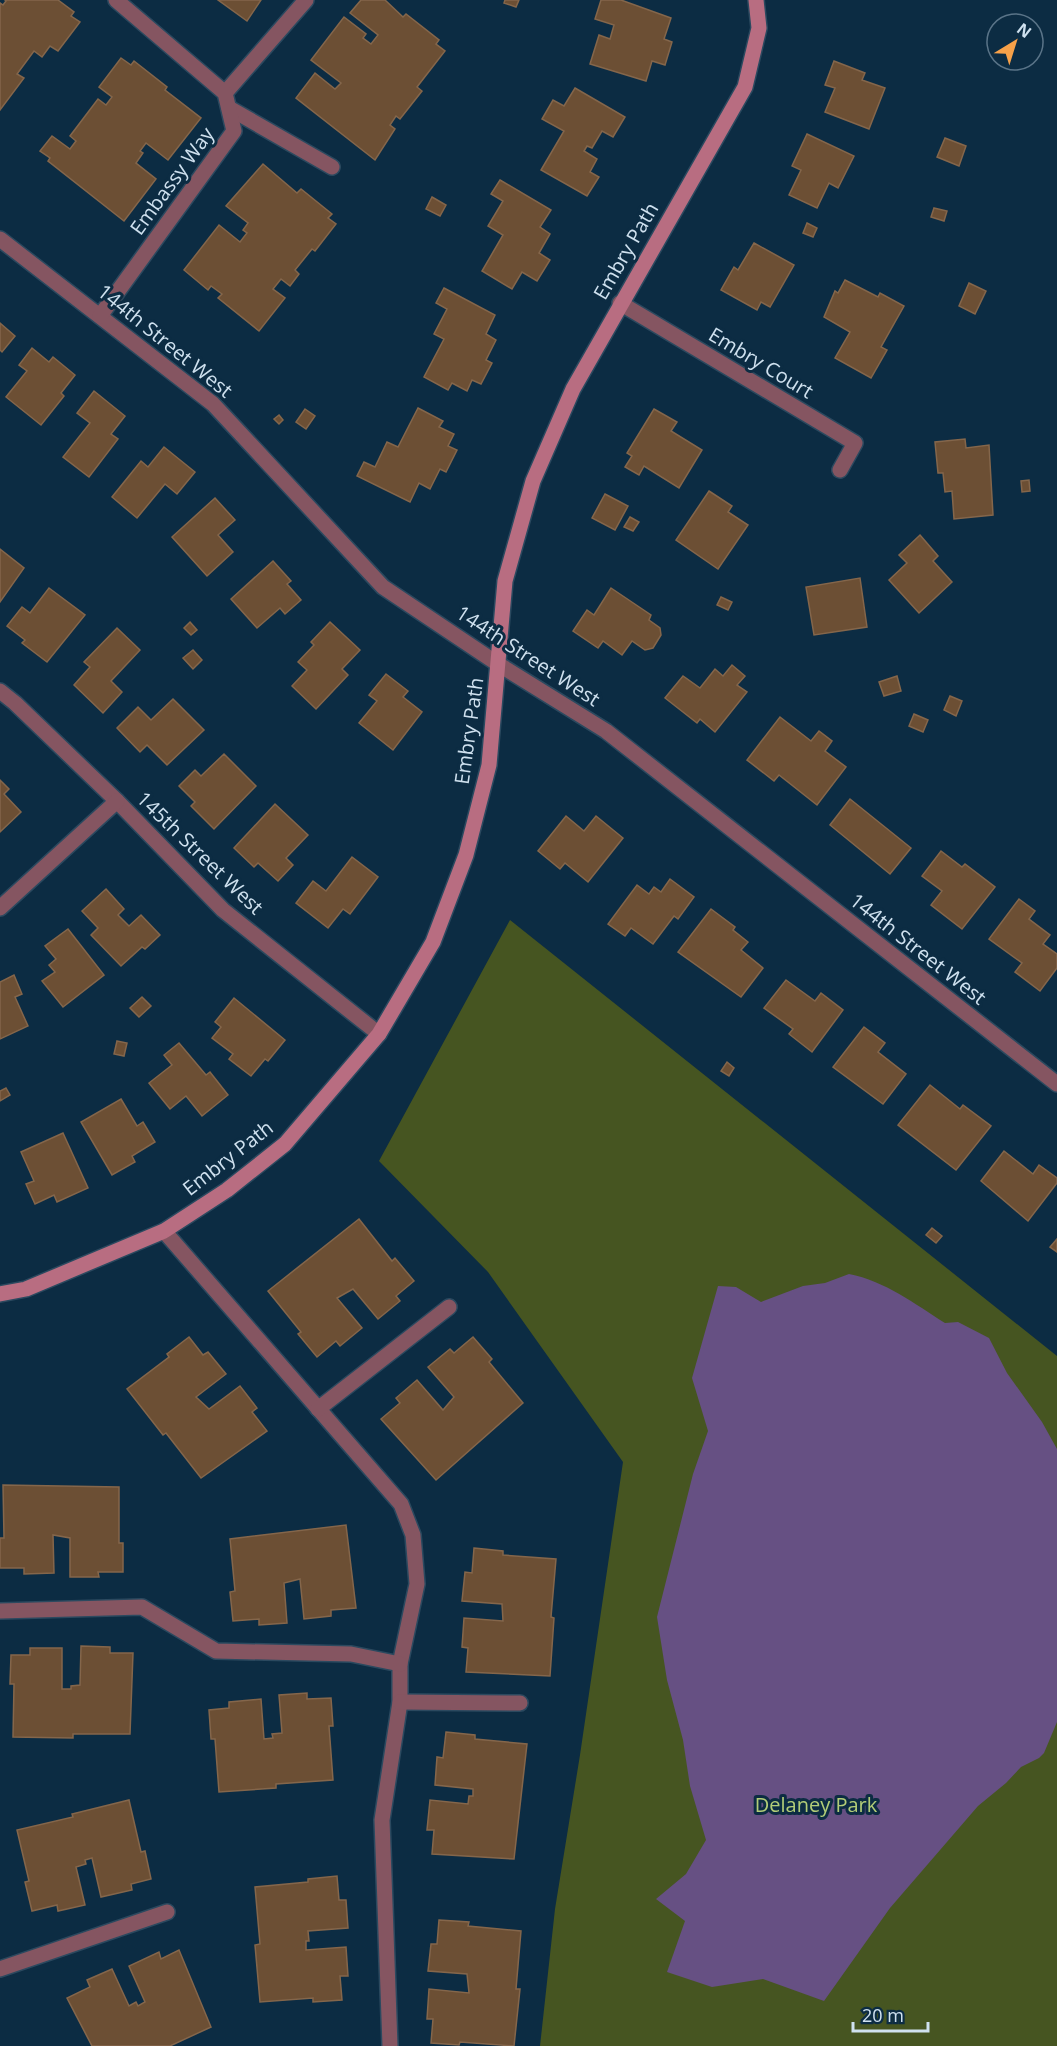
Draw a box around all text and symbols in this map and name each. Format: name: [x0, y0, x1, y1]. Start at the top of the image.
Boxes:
north arrow: [985, 12, 1045, 72]
text: N: [1012, 18, 1036, 43]
street label: Embassy Way: [123, 121, 220, 240]
street label: Embry Path: [587, 197, 664, 304]
street label: 144th Street West: [92, 278, 238, 403]
street label: Embry Court: [704, 321, 819, 404]
street label: 144th Street West: [451, 599, 605, 712]
street label: Embry Path: [448, 676, 489, 786]
street label: 145th Street West: [131, 785, 270, 920]
street label: 144th Street West: [844, 887, 992, 1010]
street label: Embry Path: [177, 1114, 278, 1201]
park label: Delaney Park: [755, 1791, 878, 1818]
scale bar: [853, 1995, 928, 2033]
text: 20 m: [862, 2003, 904, 2027]

